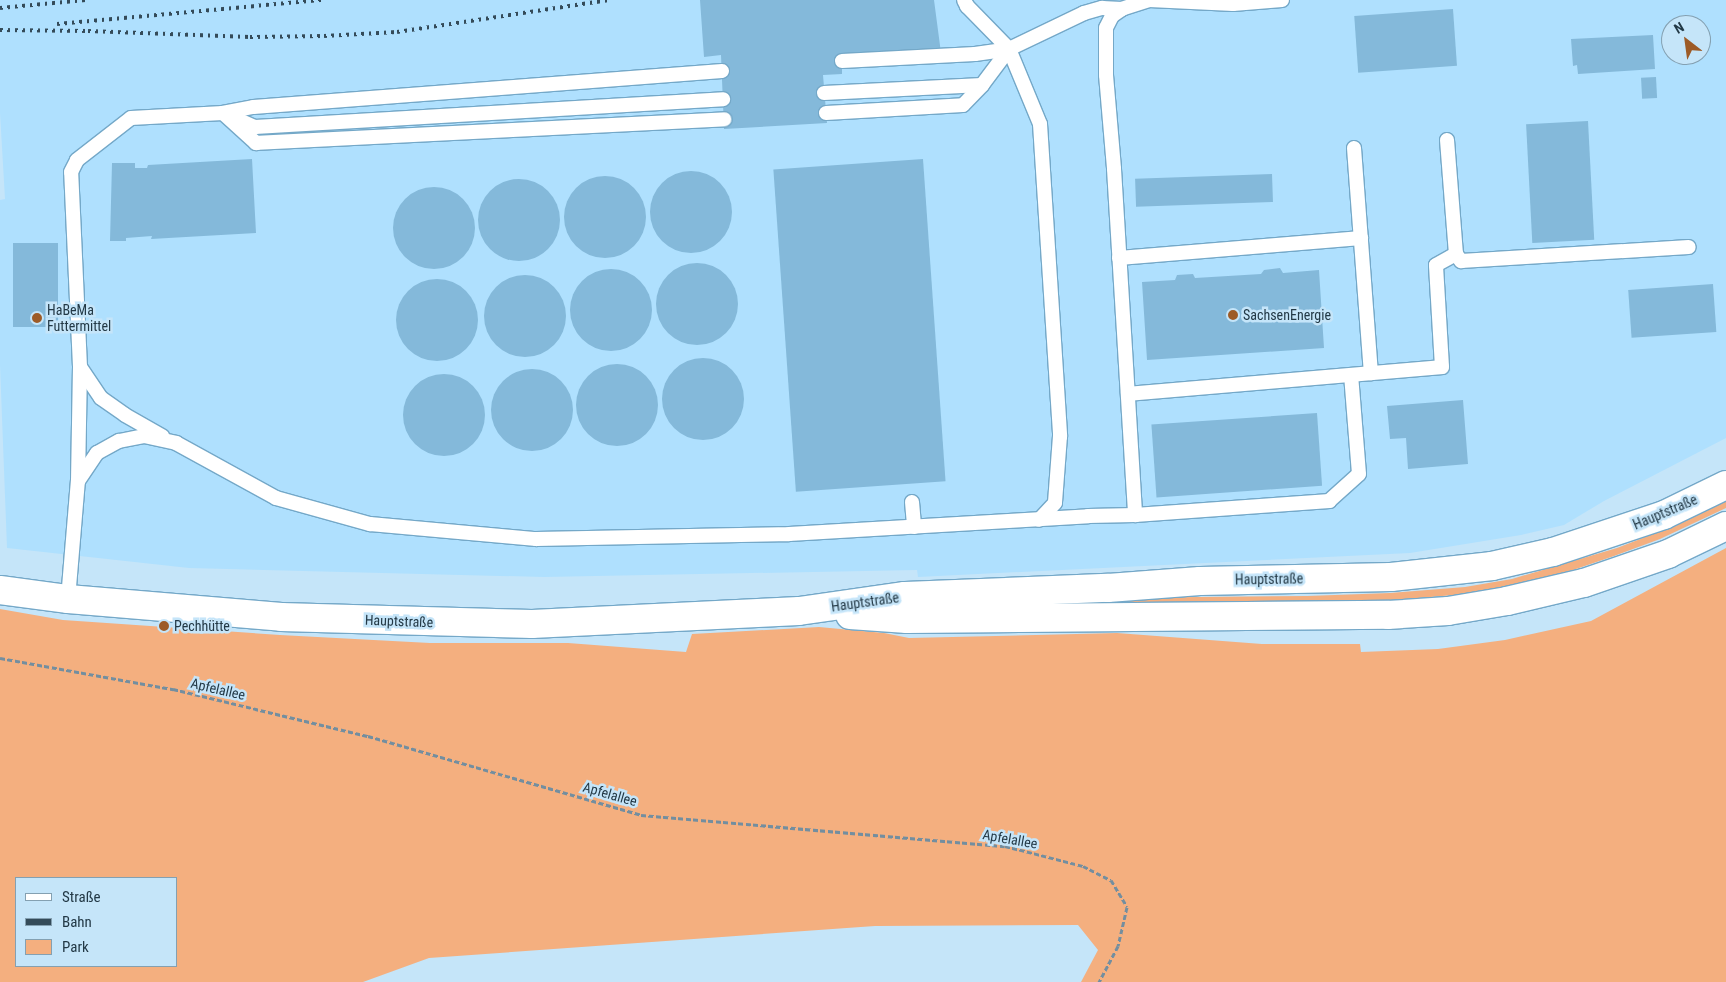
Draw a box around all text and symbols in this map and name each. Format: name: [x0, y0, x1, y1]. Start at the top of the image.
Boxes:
north arrow: [1661, 15, 1711, 65]
text: N: [1671, 19, 1687, 37]
place label: HaBeMa Futtermittel: [47, 302, 111, 334]
place label: SachsenEnergie: [1243, 307, 1331, 323]
marker: SachsenEnergie: [1227, 309, 1239, 321]
marker: HaBeMa Futtermittel: [31, 312, 43, 324]
street label: Hauptstraße: [1630, 491, 1700, 533]
street label: Hauptstraße: [1235, 570, 1303, 588]
street label: Hauptstraße: [830, 589, 900, 615]
street label: Hauptstraße: [365, 611, 433, 631]
place label: Pechhütte: [174, 618, 230, 634]
marker: Pechhütte: [158, 620, 170, 632]
street label: Apfelallee: [189, 675, 247, 703]
street label: Apfelallee: [581, 778, 639, 810]
street label: Apfelallee: [981, 826, 1039, 852]
legend: [15, 877, 178, 967]
text: Straße: [62, 888, 101, 906]
text: Bahn: [62, 913, 92, 931]
text: Park: [62, 938, 89, 956]

